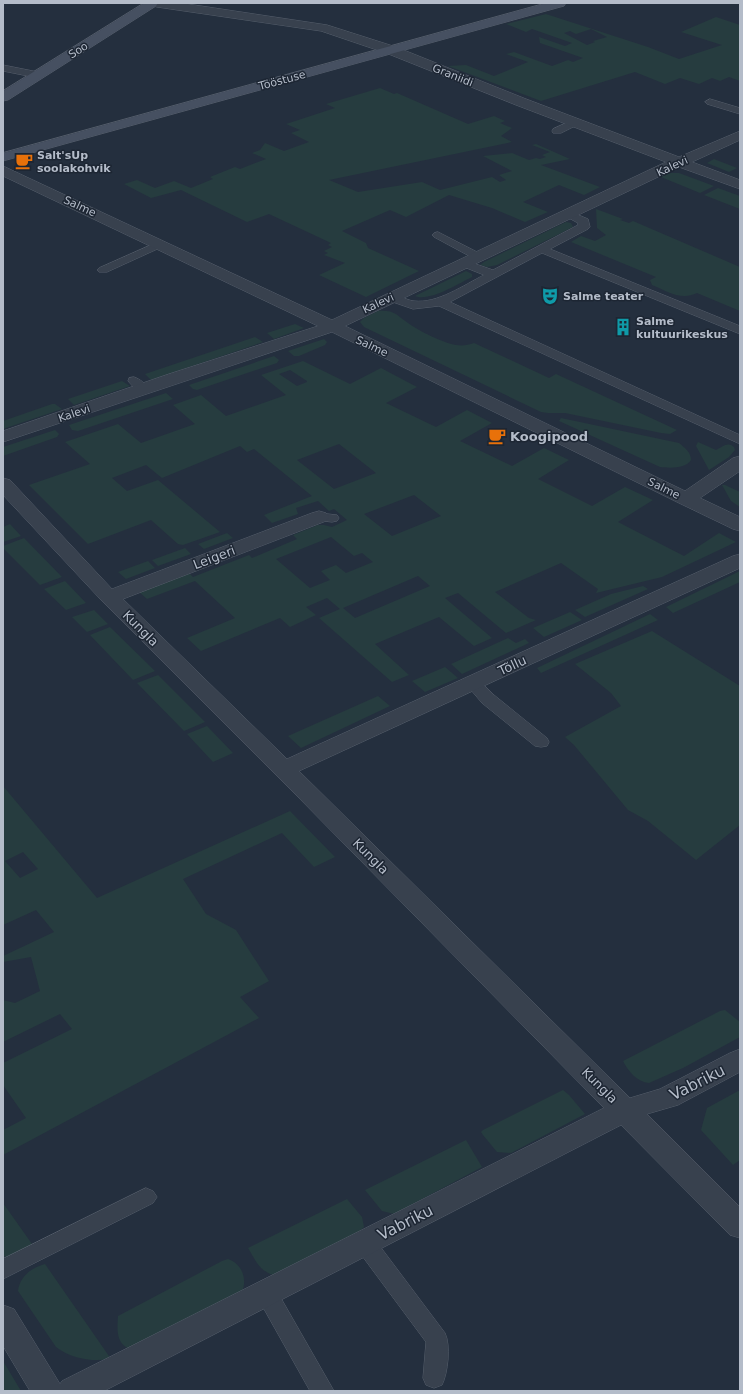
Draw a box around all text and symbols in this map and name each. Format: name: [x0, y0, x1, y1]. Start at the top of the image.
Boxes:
street label: Soo: [66, 39, 91, 61]
street label: Graniidi: [430, 61, 475, 90]
street label: Tööstuse: [256, 68, 307, 93]
place label: Salt'sUp soolakohvik: [37, 149, 111, 175]
cafe icon: Salt'sUp soolakohvik: [14, 151, 34, 171]
street label: Kalevi: [654, 154, 690, 179]
street label: Salme: [62, 193, 98, 220]
theatre icon: Salme teater: [540, 286, 560, 306]
place label: Salme teater: [563, 290, 644, 303]
street label: Kalevi: [360, 291, 396, 316]
place label: Salme kultuurikeskus: [636, 315, 728, 341]
building icon: Salme kultuurikeskus: [613, 317, 633, 337]
street label: Salme: [354, 333, 390, 360]
street label: Kalevi: [56, 402, 92, 425]
cafe icon: Koogipood: [487, 426, 507, 446]
place label: Koogipood: [510, 429, 588, 444]
street label: Salme: [646, 475, 682, 502]
street label: Leigeri: [191, 543, 237, 572]
street label: Kungla: [120, 607, 162, 649]
street label: Tõllu: [495, 652, 529, 679]
street label: Kungla: [350, 835, 392, 877]
street label: Vabriku: [666, 1060, 728, 1104]
street label: Kungla: [579, 1064, 621, 1106]
street label: Vabriku: [374, 1200, 436, 1244]

